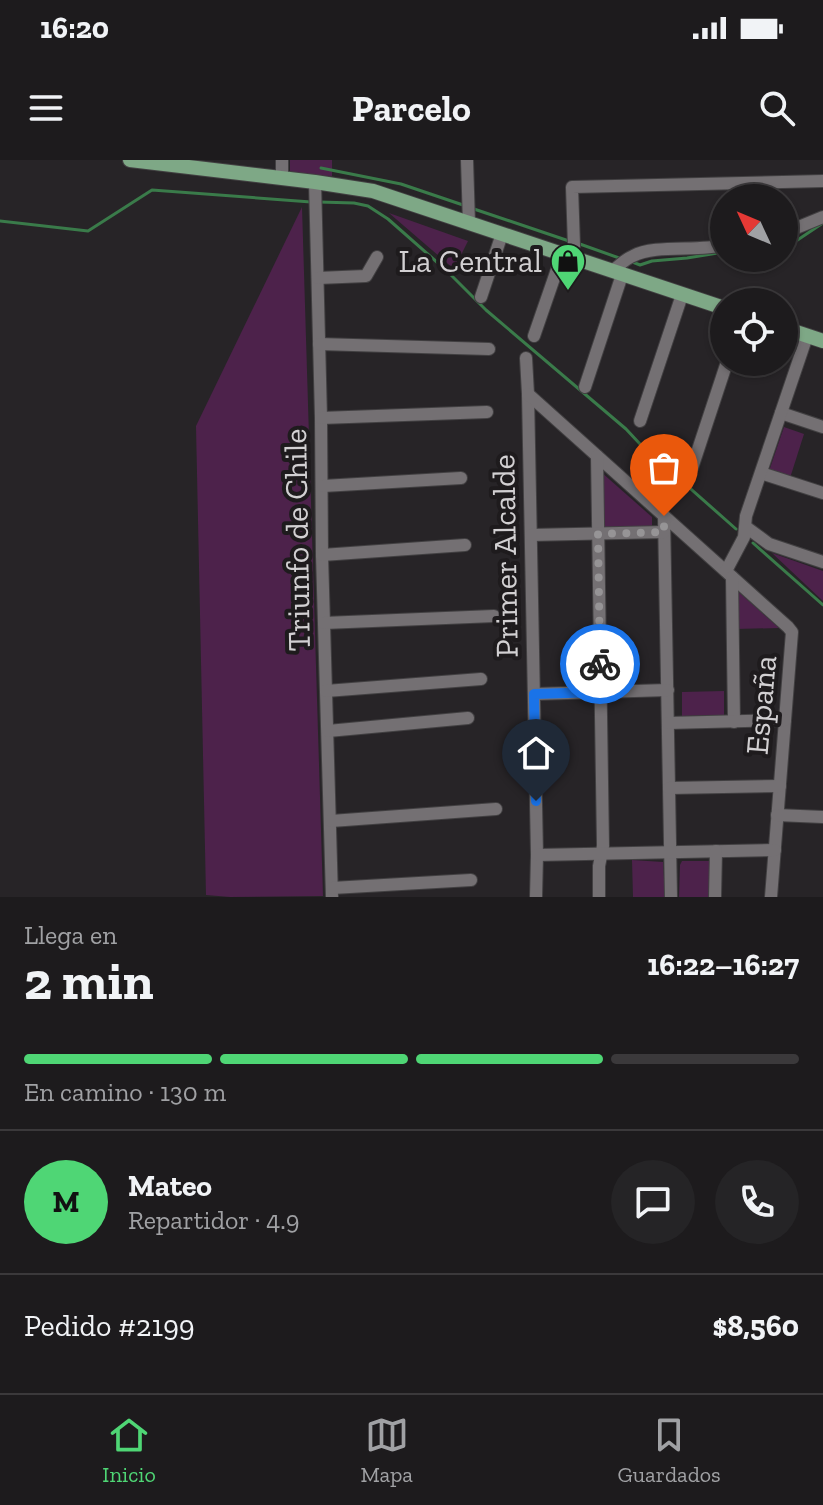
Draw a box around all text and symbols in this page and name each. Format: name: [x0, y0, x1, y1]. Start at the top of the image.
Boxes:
text: 16:20: [40, 10, 109, 46]
icon: menu: [24, 86, 68, 130]
icon: search: [755, 86, 799, 130]
text: Parcelo: [352, 87, 471, 130]
north arrow: [710, 184, 798, 272]
map controls: [710, 184, 798, 376]
place label: La Central: [399, 242, 542, 280]
shop icon: La Central: [549, 242, 587, 292]
button: locate: [710, 288, 798, 376]
street label: Triunfo de Chile: [276, 428, 318, 652]
pin: [630, 434, 698, 516]
icon: bag: [642, 446, 686, 490]
street label: Primer Alcalde: [484, 454, 526, 658]
courier: [560, 624, 640, 704]
icon: bike: [578, 642, 622, 686]
street label: España: [738, 654, 784, 756]
pin: [502, 719, 570, 801]
icon: home: [514, 731, 558, 775]
text: Llega en: [24, 919, 117, 951]
text: 16:22–16:27: [647, 947, 799, 983]
text: 2 min: [24, 950, 154, 1012]
text: En camino · 130 m: [24, 1076, 226, 1108]
button: chat: [611, 1160, 695, 1244]
button: phone: [715, 1160, 799, 1244]
text: Mateo: [128, 1168, 212, 1204]
text: M: [53, 1184, 80, 1220]
text: Repartidor · 4.9: [128, 1204, 300, 1236]
text: Pedido #2199: [24, 1308, 195, 1344]
text: $8,560: [712, 1308, 799, 1344]
tab: Inicio: [102, 1413, 156, 1488]
tab: Mapa: [360, 1413, 413, 1488]
tab: Guardados: [618, 1413, 721, 1488]

